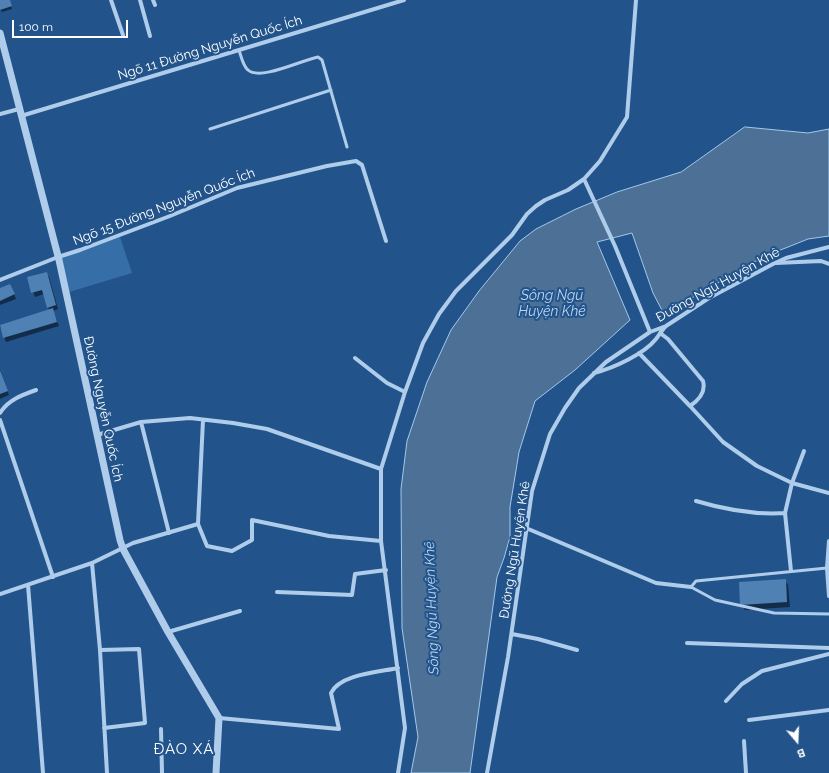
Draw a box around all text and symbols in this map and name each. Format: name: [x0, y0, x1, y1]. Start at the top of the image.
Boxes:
scale bar: [14, 12, 130, 38]
street label: Ngõ 11 Đường Nguyễn Quốc Ích: [116, 12, 304, 84]
text: 100 m: [19, 20, 53, 34]
street label: Ngõ 15 Đường Nguyễn Quốc Ích: [71, 165, 257, 249]
street label: Đường Ngũ Huyện Khê: [653, 244, 783, 326]
water label: Sông Ngũ Huyện Khê: [518, 288, 586, 320]
street label: Đường Nguyễn Quốc Ích: [80, 335, 126, 483]
street label: Đường Ngũ Huyện Khê: [496, 480, 534, 620]
water label: Sông Ngũ Huyện Khê: [421, 541, 443, 675]
north arrow: [777, 721, 817, 761]
district label: ĐÀO XÁ: [154, 740, 214, 758]
text: B: [795, 745, 807, 760]

